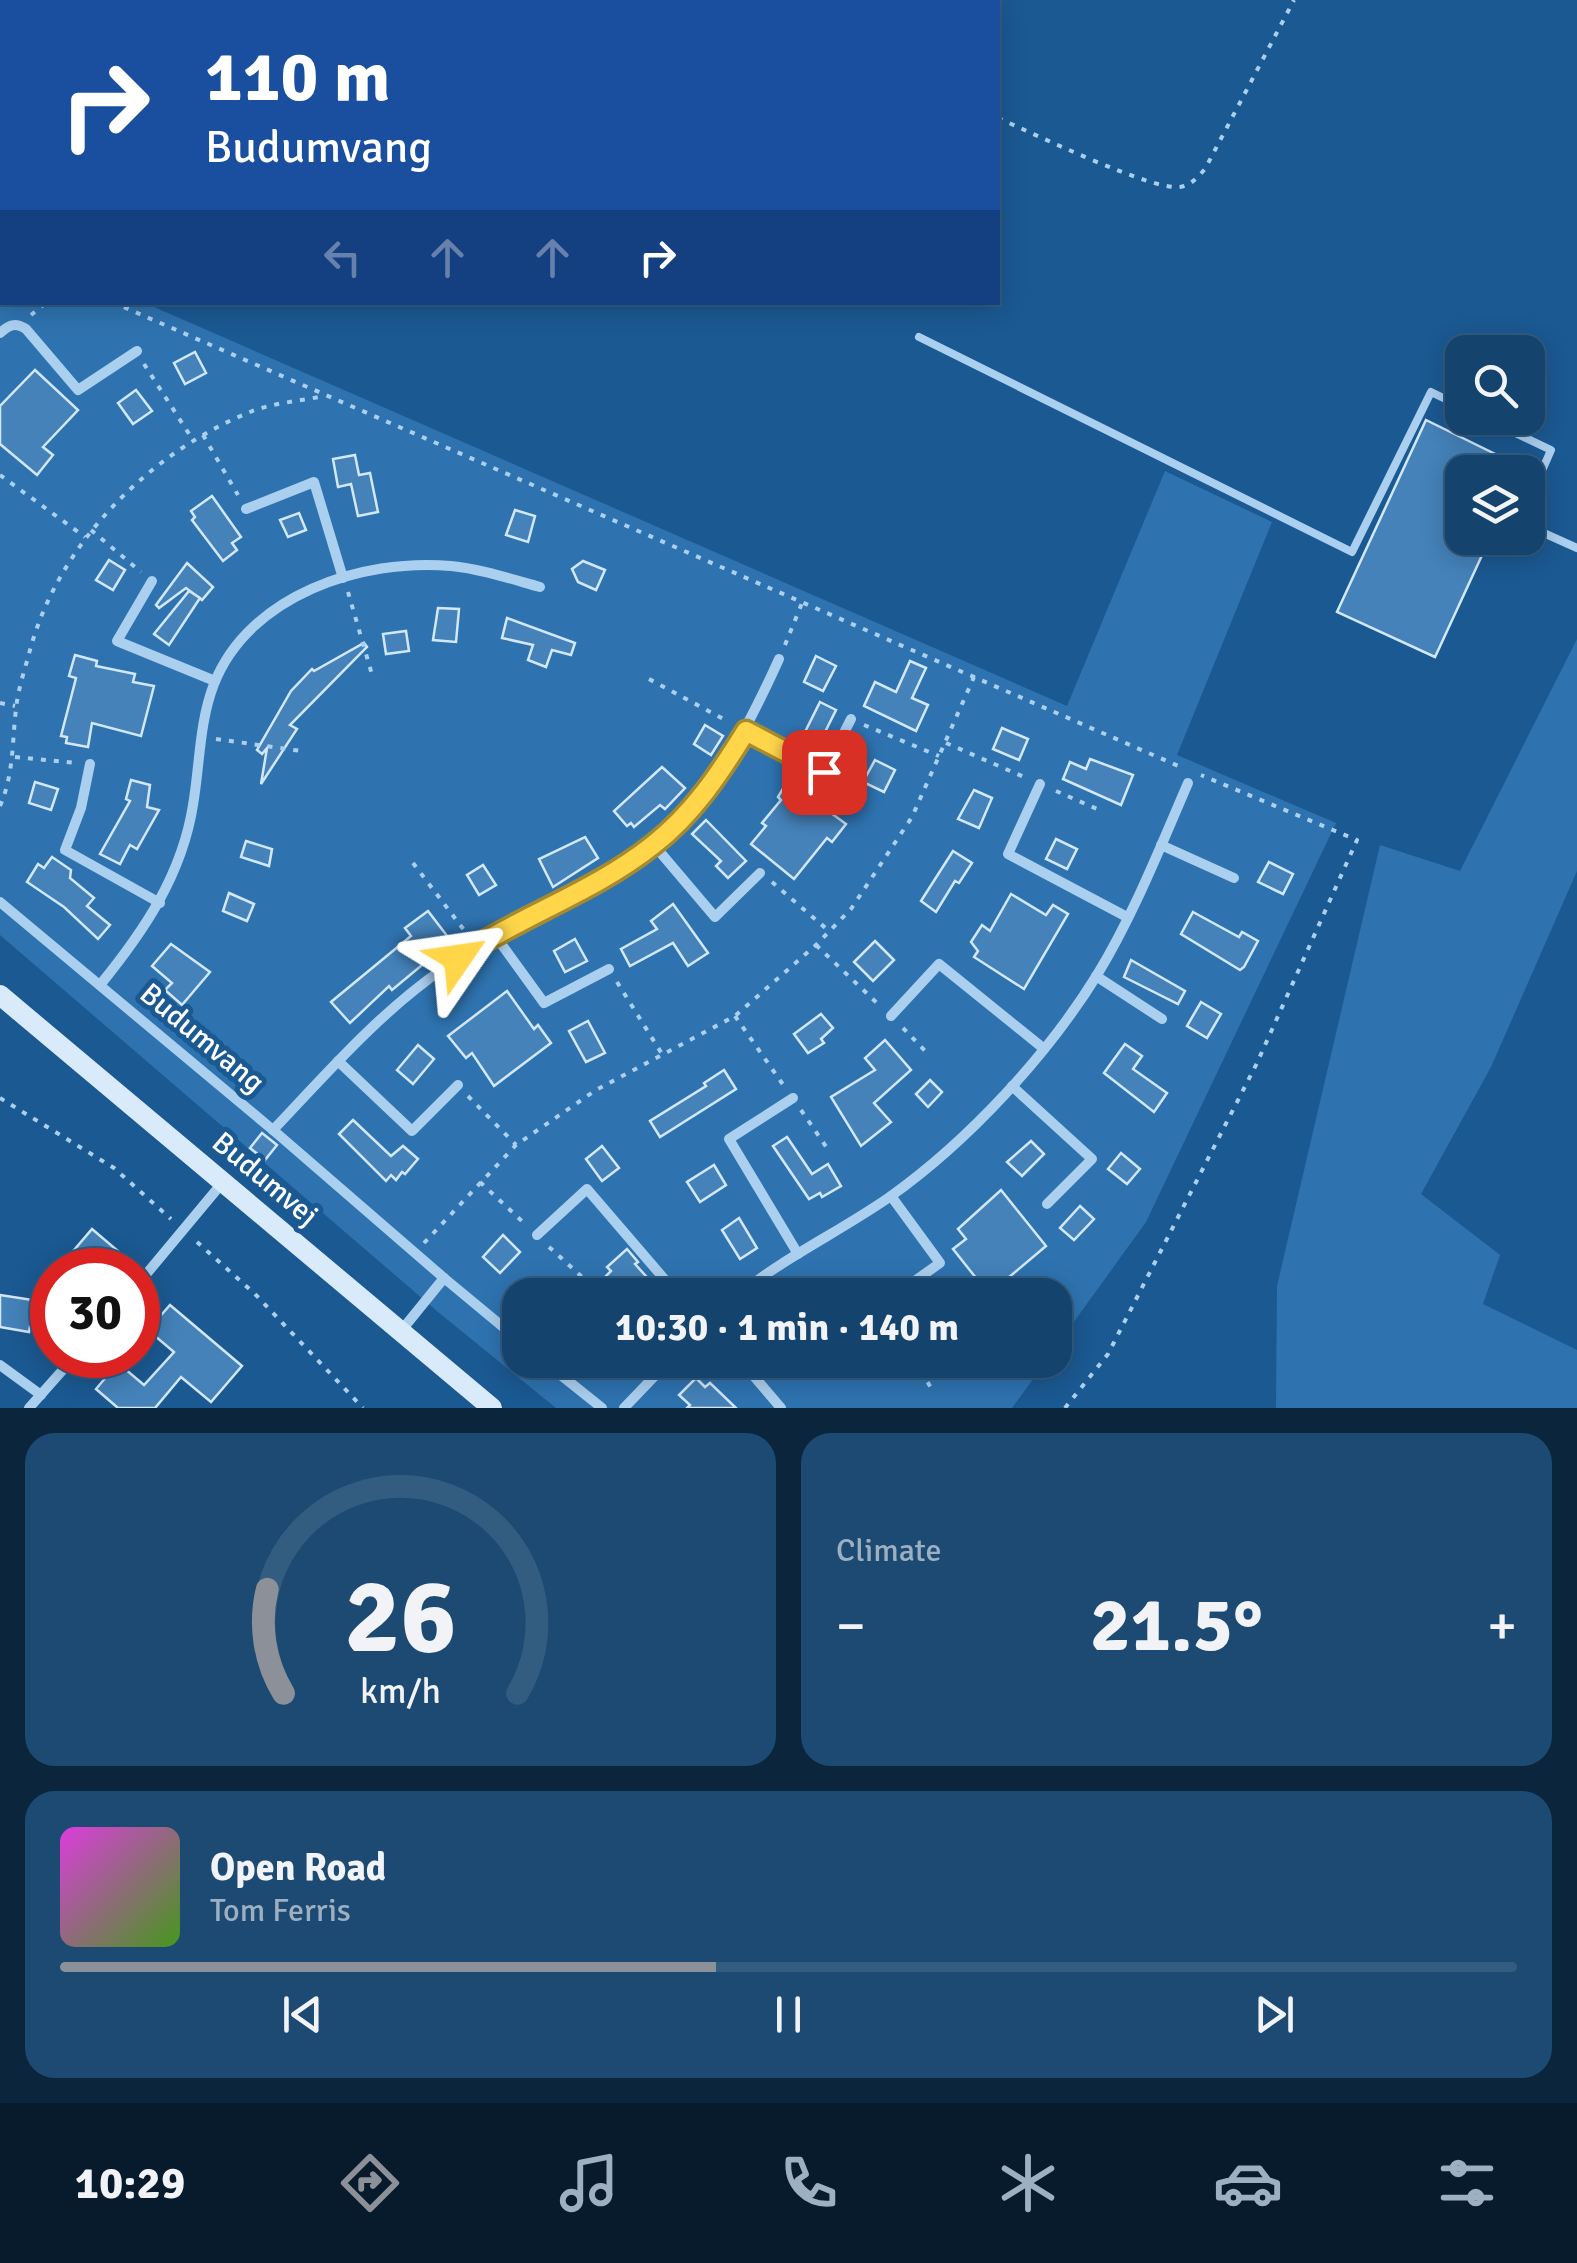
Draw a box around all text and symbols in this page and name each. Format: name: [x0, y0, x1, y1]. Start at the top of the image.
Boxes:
text: 110 m: [205, 34, 390, 120]
icon: right: [40, 40, 170, 170]
text: Budumvang: [205, 120, 432, 175]
icon: left: [315, 230, 370, 285]
icon: ahead: [420, 230, 475, 285]
icon: ahead: [525, 230, 580, 285]
icon: right: [630, 230, 685, 285]
map controls: [1445, 335, 1545, 555]
button: search: [1445, 335, 1545, 435]
button: layers: [1445, 455, 1545, 555]
pin: [782, 730, 867, 815]
icon: arrive: [797, 745, 852, 800]
position arrow: [406, 906, 510, 1010]
street label: Budumvang: [132, 975, 272, 1101]
street label: Budumvej: [204, 1124, 326, 1234]
speed limit sign: 30: [30, 1248, 160, 1378]
text: 10:30 · 1 min · 140 m: [615, 1304, 959, 1351]
text: Climate: [836, 1531, 942, 1570]
text: 26: [344, 1553, 457, 1681]
text: 21.5°: [1090, 1579, 1263, 1672]
text: −: [836, 1592, 866, 1660]
text: +: [1487, 1592, 1517, 1660]
text: km/h: [360, 1669, 441, 1713]
text: Open Road: [210, 1844, 386, 1891]
text: Tom Ferris: [210, 1891, 351, 1930]
icon: previous: [275, 1987, 330, 2042]
icon: pause: [761, 1987, 816, 2042]
icon: next: [1247, 1987, 1302, 2042]
icon: directions: [335, 2148, 405, 2218]
icon: music: [554, 2148, 624, 2218]
icon: phone: [774, 2148, 844, 2218]
icon: climate: [993, 2148, 1063, 2218]
icon: car: [1213, 2148, 1283, 2218]
icon: filters: [1432, 2148, 1502, 2218]
text: 10:29: [75, 2156, 185, 2211]

